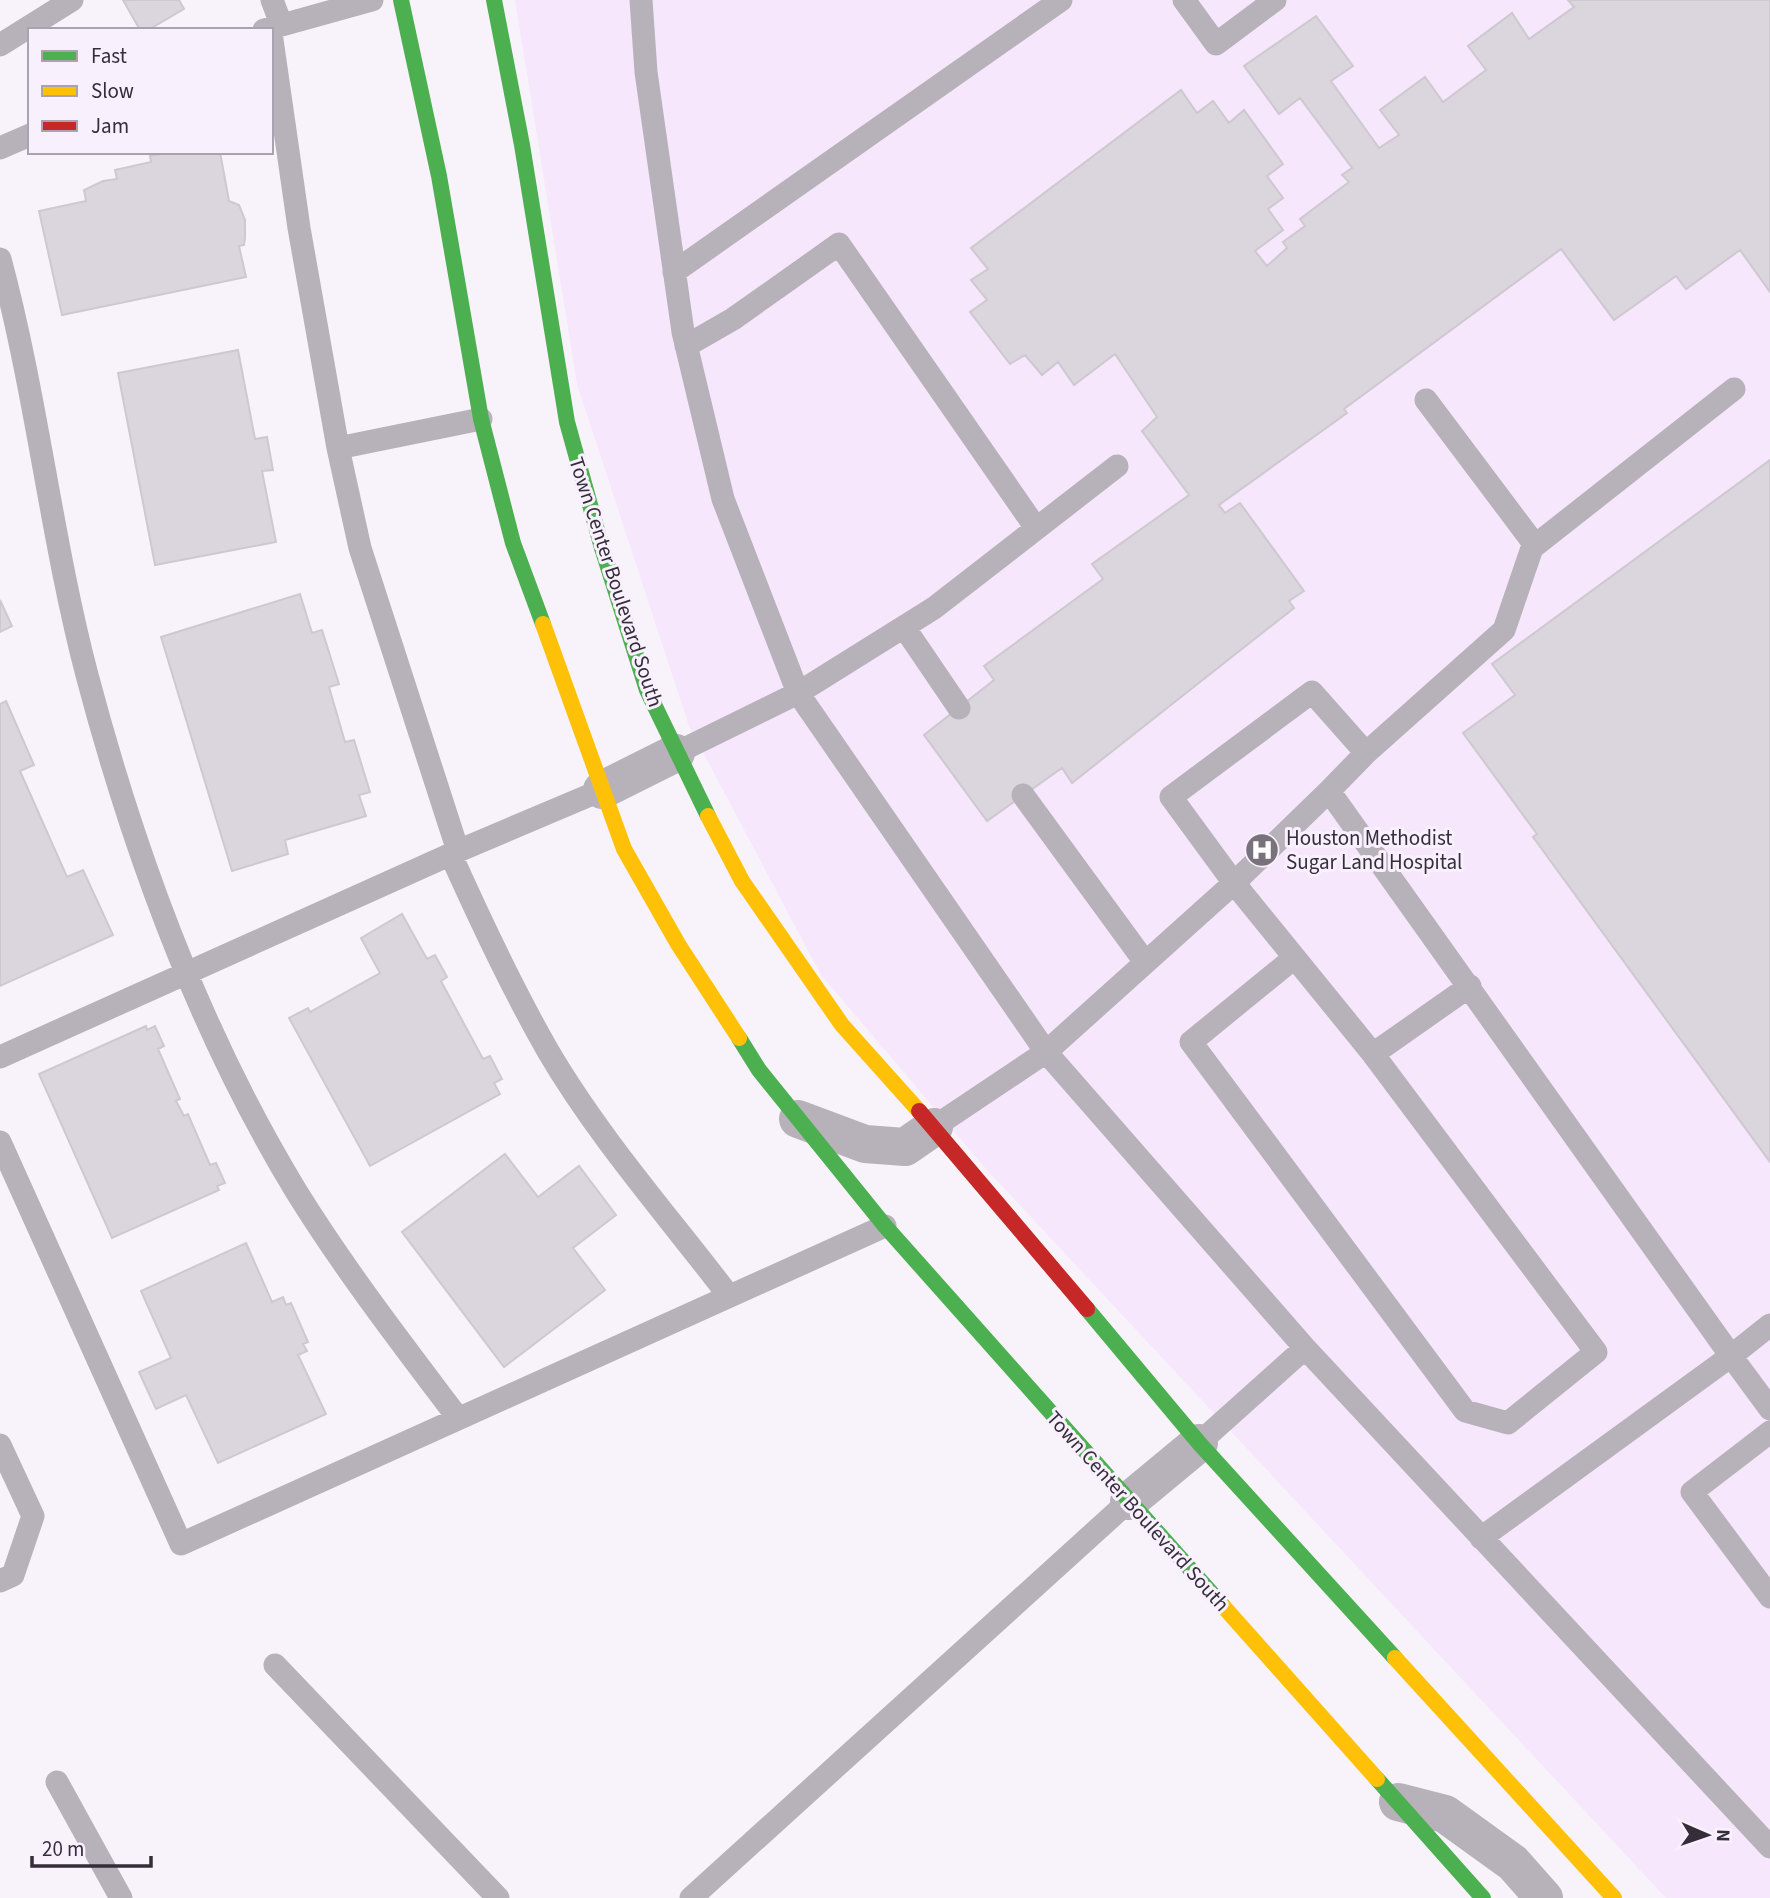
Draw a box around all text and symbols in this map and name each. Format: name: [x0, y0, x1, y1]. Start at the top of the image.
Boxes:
legend: [28, 28, 273, 154]
text: Fast: [91, 41, 127, 71]
text: Slow: [91, 76, 134, 106]
text: Jam: [91, 111, 129, 141]
street label: Town Center Boulevard South: [561, 453, 671, 711]
place label: Houston Methodist Sugar Land Hospital: [1286, 823, 1462, 877]
hospital icon: Houston Methodist Sugar Land Hospital: [1243, 831, 1281, 869]
street label: Town Center Boulevard South: [1040, 1404, 1236, 1618]
north arrow: [1672, 1800, 1742, 1870]
scale bar: [32, 1825, 150, 1869]
text: N: [1709, 1829, 1736, 1842]
text: 20 m: [42, 1834, 84, 1864]

